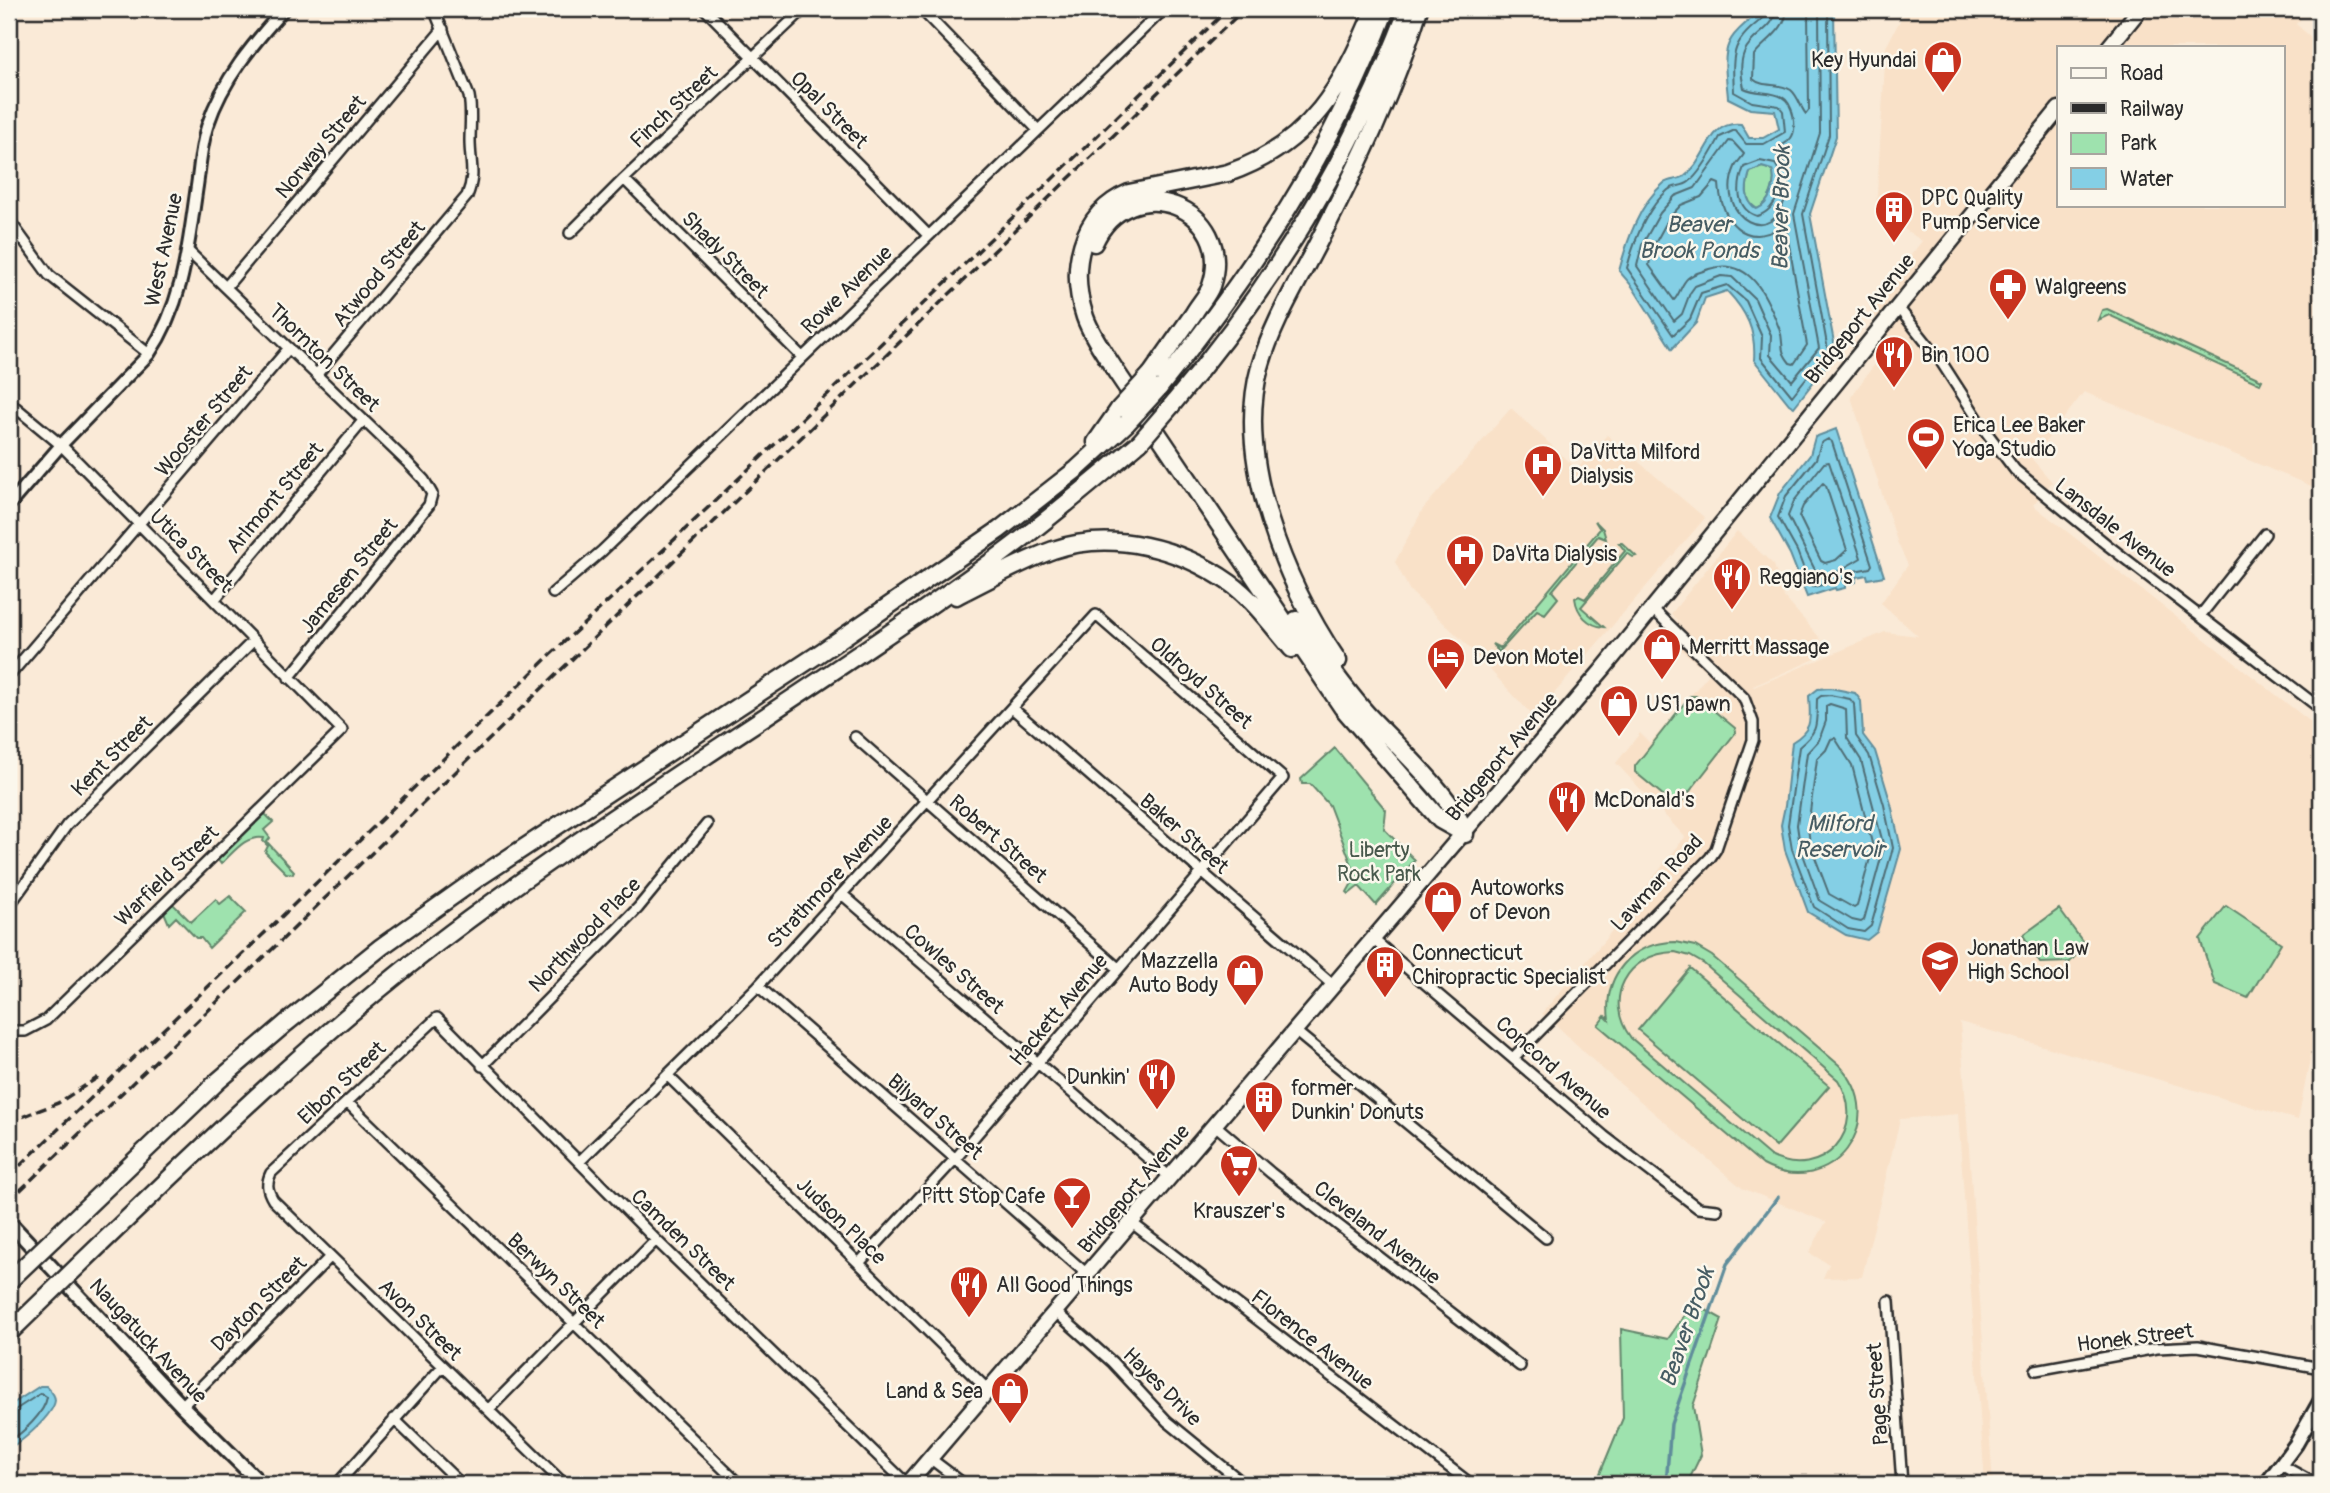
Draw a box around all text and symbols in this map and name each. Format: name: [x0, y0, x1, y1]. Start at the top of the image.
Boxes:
shop icon: Key Hyundai: [1922, 39, 1964, 94]
legend: [2057, 46, 2284, 206]
place label: Key Hyundai: [1811, 47, 1916, 74]
street label: Finch Street: [625, 59, 724, 154]
text: Road: [2120, 60, 2164, 87]
street label: Opal Street: [784, 65, 874, 155]
street label: Norway Street: [270, 89, 373, 204]
text: Railway: [2120, 96, 2184, 123]
text: Park: [2120, 130, 2157, 157]
water label: Beaver Brook: [1765, 143, 1797, 271]
text: Water: [2120, 166, 2174, 193]
place label: DPC Quality Pump Service: [1921, 185, 2041, 236]
building icon: DPC Quality Pump Service: [1873, 189, 1915, 244]
street label: West Avenue: [139, 190, 189, 309]
street label: Shady Street: [676, 206, 775, 305]
water label: Beaver Brook Ponds: [1639, 210, 1761, 265]
street label: Atwood Street: [327, 215, 432, 333]
street label: Rowe Avenue: [796, 239, 899, 340]
street label: Bridgeport Avenue: [1799, 248, 1921, 390]
pharmacy icon: Walgreens: [1987, 266, 2029, 321]
place label: Walgreens: [2035, 274, 2127, 301]
street label: Thornton Street: [263, 298, 386, 418]
restaurant icon: Bin 100: [1873, 334, 1915, 389]
place label: Bin 100: [1921, 342, 1990, 369]
street label: Wooster Street: [149, 359, 259, 482]
place label: Erica Lee Baker Yoga Studio: [1952, 412, 2086, 463]
sports icon: Erica Lee Baker Yoga Studio: [1905, 416, 1947, 471]
street label: Arlmont Street: [220, 436, 330, 559]
place label: DaVitta Milford Dialysis: [1570, 439, 1700, 490]
hospital icon: DaVitta Milford Dialysis: [1522, 443, 1564, 498]
street label: Lansdale Avenue: [2049, 472, 2181, 584]
street label: Utica Street: [143, 503, 239, 599]
street label: Jamesen Street: [294, 512, 404, 639]
hospital icon: DaVita Dialysis: [1444, 533, 1486, 588]
place label: DaVita Dialysis: [1492, 541, 1618, 568]
restaurant icon: Reggiano's: [1711, 556, 1753, 611]
place label: Reggiano's: [1759, 564, 1853, 591]
shop icon: Merritt Massage: [1641, 626, 1683, 681]
street label: Oldroyd Street: [1144, 631, 1258, 735]
place label: Merritt Massage: [1689, 634, 1830, 661]
hotel icon: Devon Motel: [1425, 636, 1467, 691]
place label: Devon Motel: [1473, 644, 1584, 671]
shop icon: US1 pawn: [1598, 683, 1640, 738]
street label: Bridgeport Avenue: [1440, 686, 1564, 827]
place label: US1 pawn: [1646, 691, 1731, 718]
street label: Kent Street: [66, 709, 159, 802]
restaurant icon: McDonald's: [1546, 779, 1588, 834]
place label: McDonald's: [1594, 787, 1695, 814]
street label: Baker Street: [1134, 788, 1235, 881]
street label: Robert Street: [943, 789, 1053, 889]
street label: Strathmore Avenue: [761, 809, 899, 954]
water label: Milford Reservoir: [1795, 809, 1888, 864]
street label: Warfield Street: [109, 819, 225, 932]
street label: Lawman Road: [1605, 829, 1709, 937]
park label: Liberty Rock Park: [1337, 837, 1421, 888]
street label: Northwood Place: [523, 871, 647, 998]
place label: Autoworks of Devon: [1470, 875, 1565, 926]
shop icon: Autoworks of Devon: [1422, 879, 1464, 934]
street label: Cowles Street: [898, 918, 1010, 1020]
place label: Jonathan Law High School: [1967, 935, 2089, 986]
school or university icon: Jonathan Law High School: [1919, 939, 1961, 994]
place label: Connecticut Chiropractic Specialist: [1412, 940, 1606, 991]
building icon: Connecticut Chiropractic Specialist: [1364, 944, 1406, 999]
street label: Hackett Avenue: [1004, 948, 1114, 1072]
place label: Mazzella Auto Body: [1128, 948, 1218, 999]
shop icon: Mazzella Auto Body: [1224, 952, 1266, 1007]
street label: Concord Avenue: [1490, 1010, 1617, 1126]
street label: Elbon Street: [292, 1035, 392, 1131]
restaurant icon: Dunkin': [1136, 1056, 1178, 1111]
place label: Dunkin': [1066, 1064, 1130, 1091]
street label: Bilyard Street: [882, 1068, 989, 1166]
place label: former Dunkin' Donuts: [1291, 1075, 1424, 1126]
building icon: former Dunkin' Donuts: [1243, 1079, 1285, 1134]
street label: Bridgeport Avenue: [1072, 1118, 1196, 1259]
supermarket icon: Krauszer's: [1218, 1143, 1260, 1198]
street label: Judson Place: [790, 1171, 892, 1271]
bar icon: Pitt Stop Cafe: [1051, 1175, 1093, 1230]
street label: Cleveland Avenue: [1308, 1175, 1446, 1291]
street label: Camden Street: [625, 1183, 741, 1297]
place label: Pitt Stop Cafe: [921, 1183, 1046, 1210]
place label: Krauszer's: [1193, 1198, 1286, 1225]
street label: Berwyn Street: [501, 1227, 611, 1335]
street label: Dayton Street: [205, 1250, 313, 1358]
water label: Beaver Brook: [1653, 1261, 1722, 1391]
restaurant icon: All Good Things: [948, 1264, 990, 1319]
place label: All Good Things: [996, 1272, 1133, 1299]
street label: Naugatuck Avenue: [83, 1273, 213, 1410]
street label: Avon Street: [372, 1273, 468, 1367]
street label: Florence Avenue: [1245, 1284, 1379, 1397]
street label: Honek Street: [2075, 1317, 2195, 1359]
street label: Page Street: [1861, 1341, 1895, 1446]
street label: Hayes Drive: [1117, 1342, 1208, 1433]
shop icon: Land & Sea: [989, 1370, 1031, 1425]
place label: Land & Sea: [885, 1378, 983, 1405]

